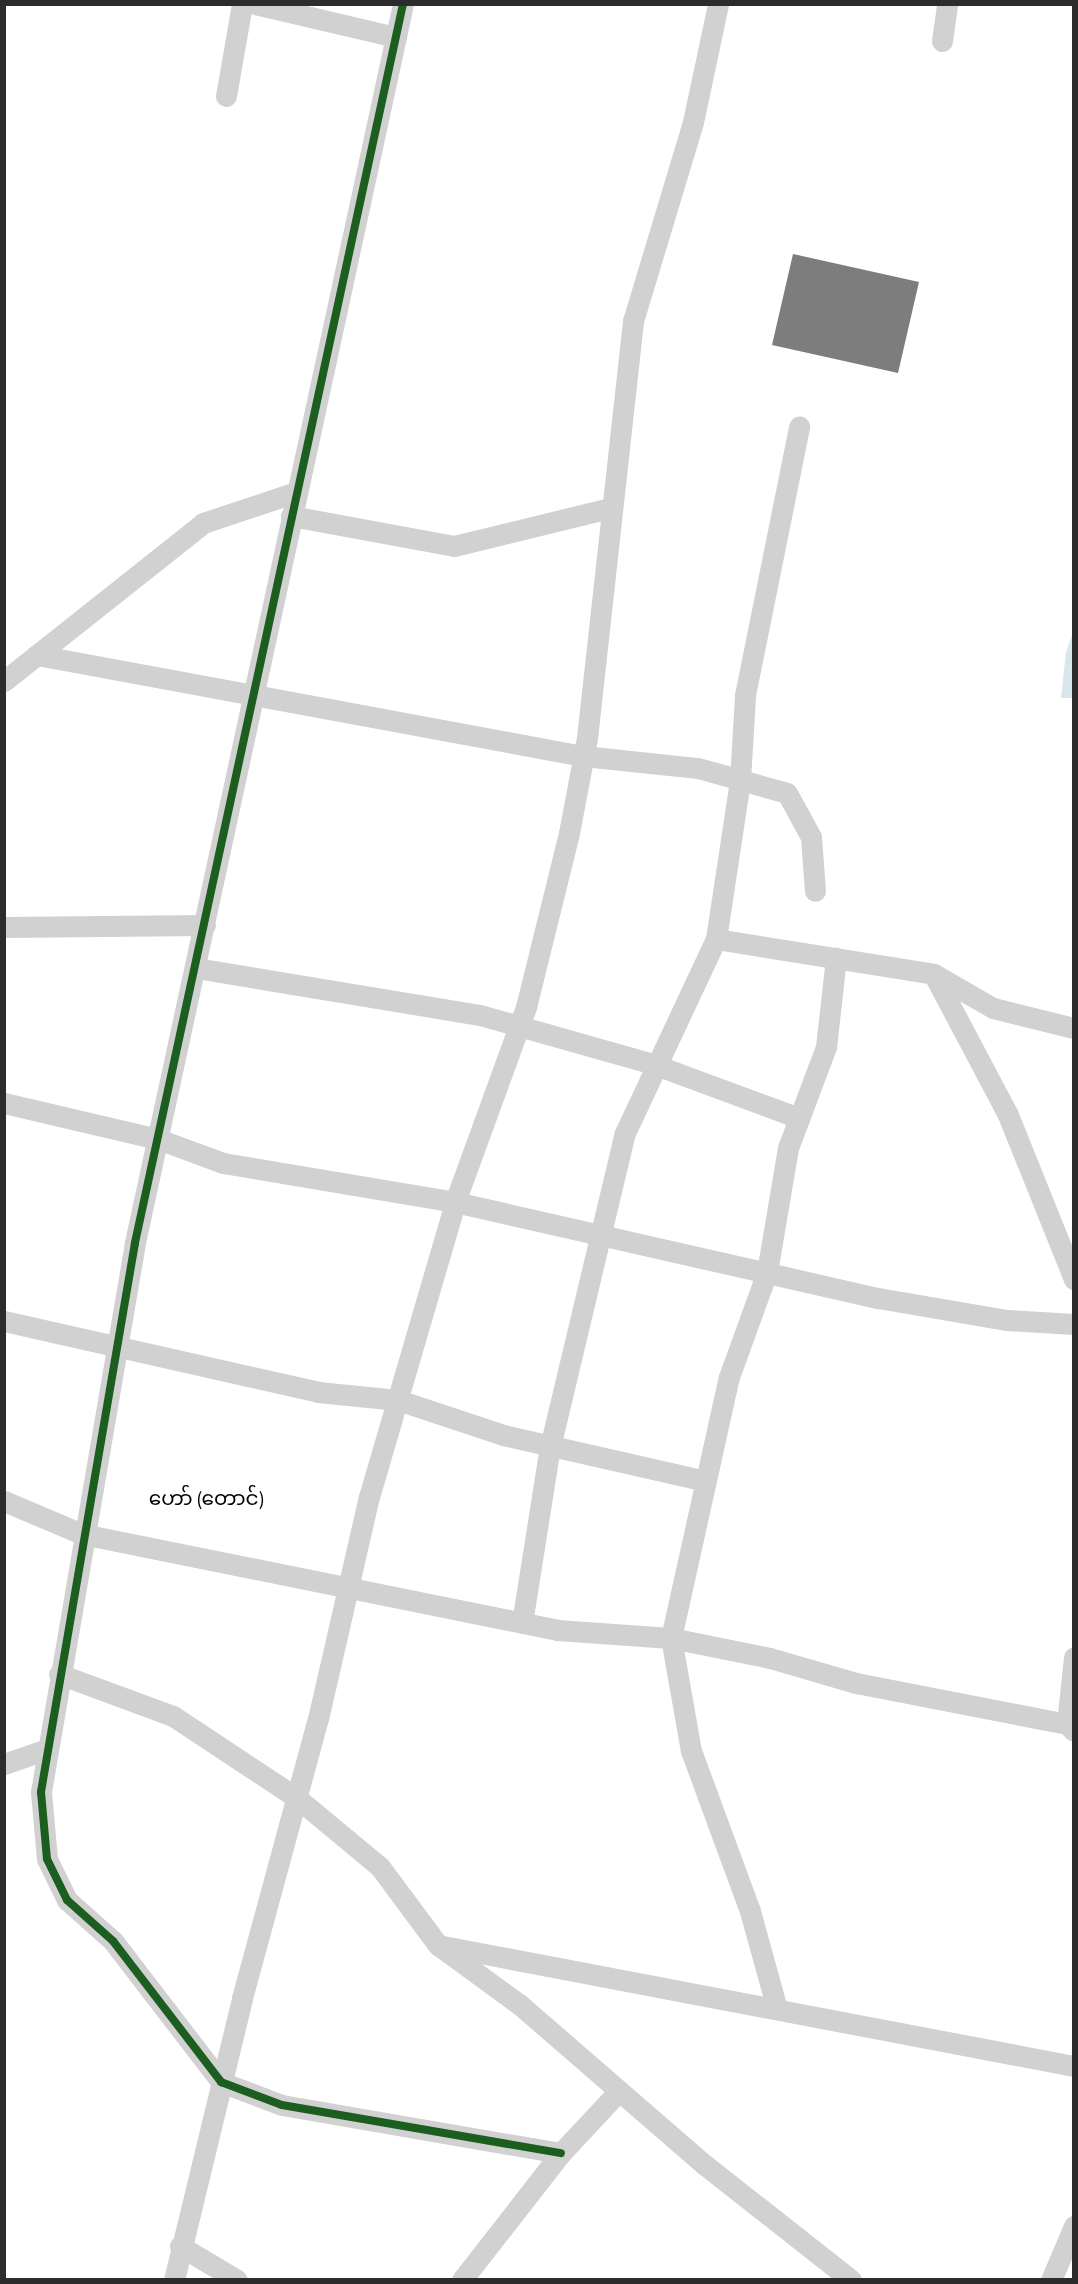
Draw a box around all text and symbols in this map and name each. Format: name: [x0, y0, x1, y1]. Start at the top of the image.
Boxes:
district label: ဟော် (တောင်): [149, 1486, 263, 1510]

